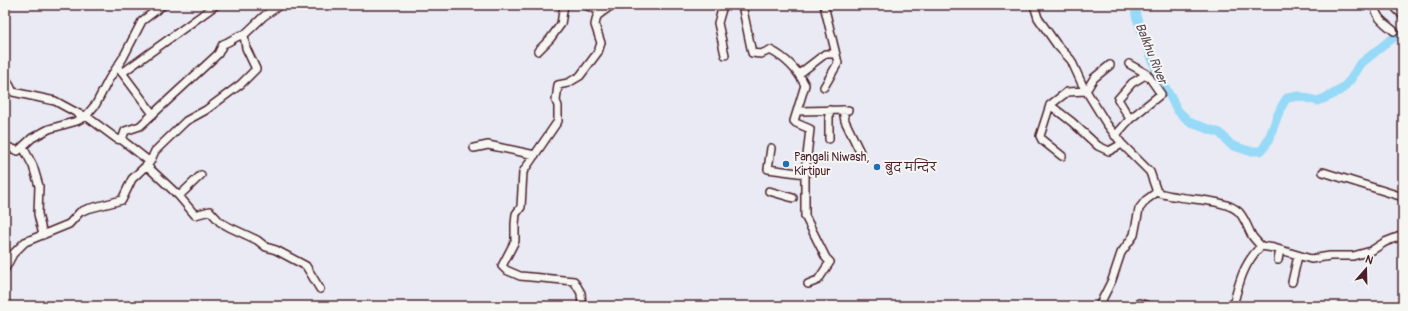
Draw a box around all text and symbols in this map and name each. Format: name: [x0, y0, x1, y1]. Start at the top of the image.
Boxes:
water label: Balkhu River: [1132, 20, 1171, 88]
place label: Pangali Niwash, Kirtipur: [794, 150, 869, 179]
place label: बुद मन्दिर: [884, 158, 938, 175]
marker: Pangali Niwash, Kirtipur: [781, 159, 791, 169]
marker: बुद मन्दिर: [872, 162, 882, 172]
north arrow: [1346, 249, 1386, 289]
text: N: [1364, 253, 1375, 268]

